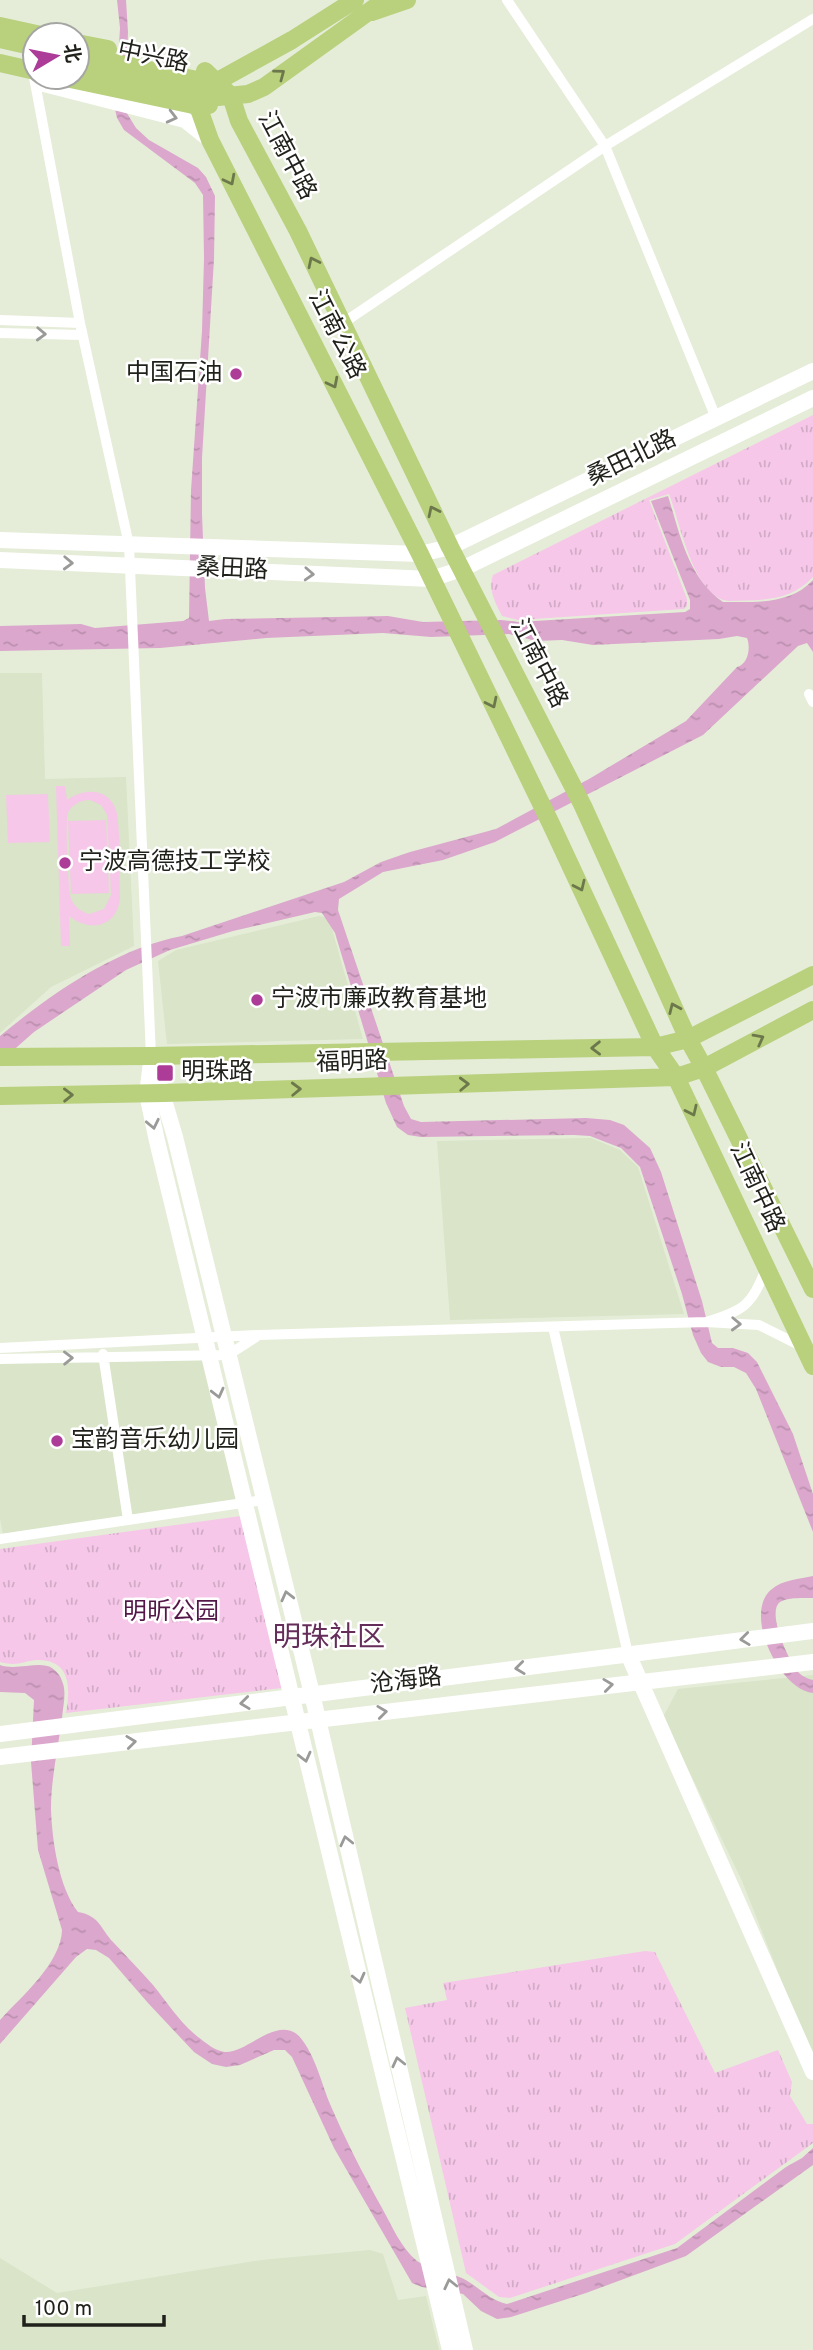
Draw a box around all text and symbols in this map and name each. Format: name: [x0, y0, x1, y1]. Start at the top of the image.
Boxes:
north arrow: [21, 21, 91, 91]
street label: 中兴路: [115, 36, 191, 80]
text: 北: [57, 42, 84, 65]
one-way arrow: [273, 70, 285, 83]
street label: 江南中路: [250, 107, 322, 205]
one-way arrow: [166, 109, 178, 123]
one-way arrow: [222, 173, 236, 185]
one-way arrow: [308, 257, 322, 269]
street label: 江南公路: [301, 285, 371, 385]
one-way arrow: [36, 326, 47, 341]
place label: 中国石油: [126, 359, 222, 389]
marker: 中国石油: [228, 366, 244, 382]
one-way arrow: [325, 376, 339, 388]
street label: 桑田北路: [582, 424, 682, 494]
one-way arrow: [428, 506, 442, 518]
street label: 桑田路: [195, 553, 269, 587]
one-way arrow: [63, 555, 74, 571]
one-way arrow: [304, 566, 315, 581]
street label: 江南中路: [503, 614, 573, 714]
one-way arrow: [484, 696, 498, 708]
place label: 宁波高德技工学校: [79, 848, 271, 878]
marker: 宁波高德技工学校: [57, 855, 73, 871]
one-way arrow: [572, 879, 586, 891]
place label: 宁波市廉政教育基地: [271, 985, 487, 1015]
marker: 宁波市廉政教育基地: [249, 992, 265, 1008]
one-way arrow: [668, 1003, 682, 1015]
one-way arrow: [752, 1034, 764, 1047]
one-way arrow: [590, 1041, 601, 1056]
street label: 福明路: [315, 1047, 389, 1079]
place label: 明珠路: [181, 1058, 253, 1088]
marker: 明珠路: [155, 1063, 175, 1083]
one-way arrow: [460, 1076, 470, 1092]
one-way arrow: [290, 1082, 301, 1097]
one-way arrow: [63, 1087, 74, 1103]
one-way arrow: [684, 1104, 698, 1116]
one-way arrow: [145, 1118, 160, 1130]
street label: 江南中路: [722, 1138, 790, 1238]
one-way arrow: [731, 1316, 742, 1331]
one-way arrow: [63, 1350, 74, 1366]
one-way arrow: [210, 1387, 224, 1399]
place label: 宝韵音乐幼儿园: [71, 1426, 239, 1456]
marker: 宝韵音乐幼儿园: [49, 1433, 65, 1449]
one-way arrow: [281, 1590, 295, 1602]
park label: 明昕公园: [123, 1598, 219, 1628]
district label: 明珠社区: [273, 1621, 385, 1657]
one-way arrow: [739, 1632, 751, 1647]
one-way arrow: [514, 1660, 525, 1675]
street label: 沧海路: [368, 1663, 444, 1701]
one-way arrow: [602, 1678, 613, 1693]
one-way arrow: [239, 1695, 251, 1710]
one-way arrow: [377, 1705, 388, 1720]
one-way arrow: [126, 1734, 137, 1749]
one-way arrow: [297, 1751, 311, 1763]
one-way arrow: [340, 1835, 354, 1847]
one-way arrow: [351, 1972, 365, 1984]
one-way arrow: [392, 2056, 406, 2068]
one-way arrow: [443, 2278, 458, 2290]
scale bar: [24, 2284, 164, 2328]
text: 100 m: [35, 2296, 92, 2323]

